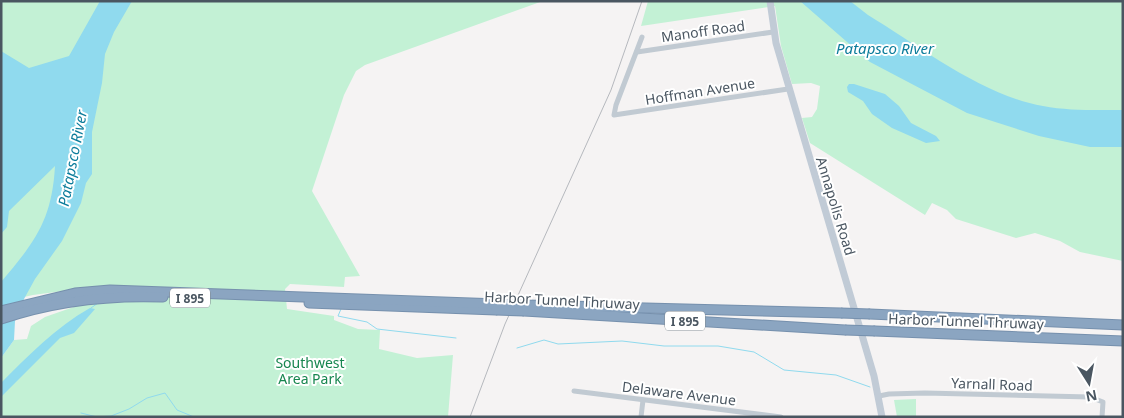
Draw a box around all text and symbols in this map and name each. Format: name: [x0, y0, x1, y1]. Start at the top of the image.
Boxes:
street label: Manoff Road: [660, 16, 746, 46]
water label: Patapsco River: [836, 38, 935, 58]
street label: Hoffman Avenue: [644, 73, 756, 109]
water label: Patapsco River: [53, 107, 91, 208]
street label: Annapolis Road: [812, 154, 860, 258]
street label: Harbor Tunnel Thruway: [484, 286, 641, 314]
road number: I 895: [170, 288, 210, 308]
street label: Harbor Tunnel Thruway: [888, 309, 1045, 333]
road number: I 895: [665, 312, 705, 331]
park label: Southwest Area Park: [275, 353, 345, 388]
north arrow: [1064, 358, 1114, 408]
street label: Yarnall Road: [951, 373, 1033, 395]
street label: Delaware Avenue: [621, 377, 737, 409]
text: N: [1084, 386, 1099, 407]

